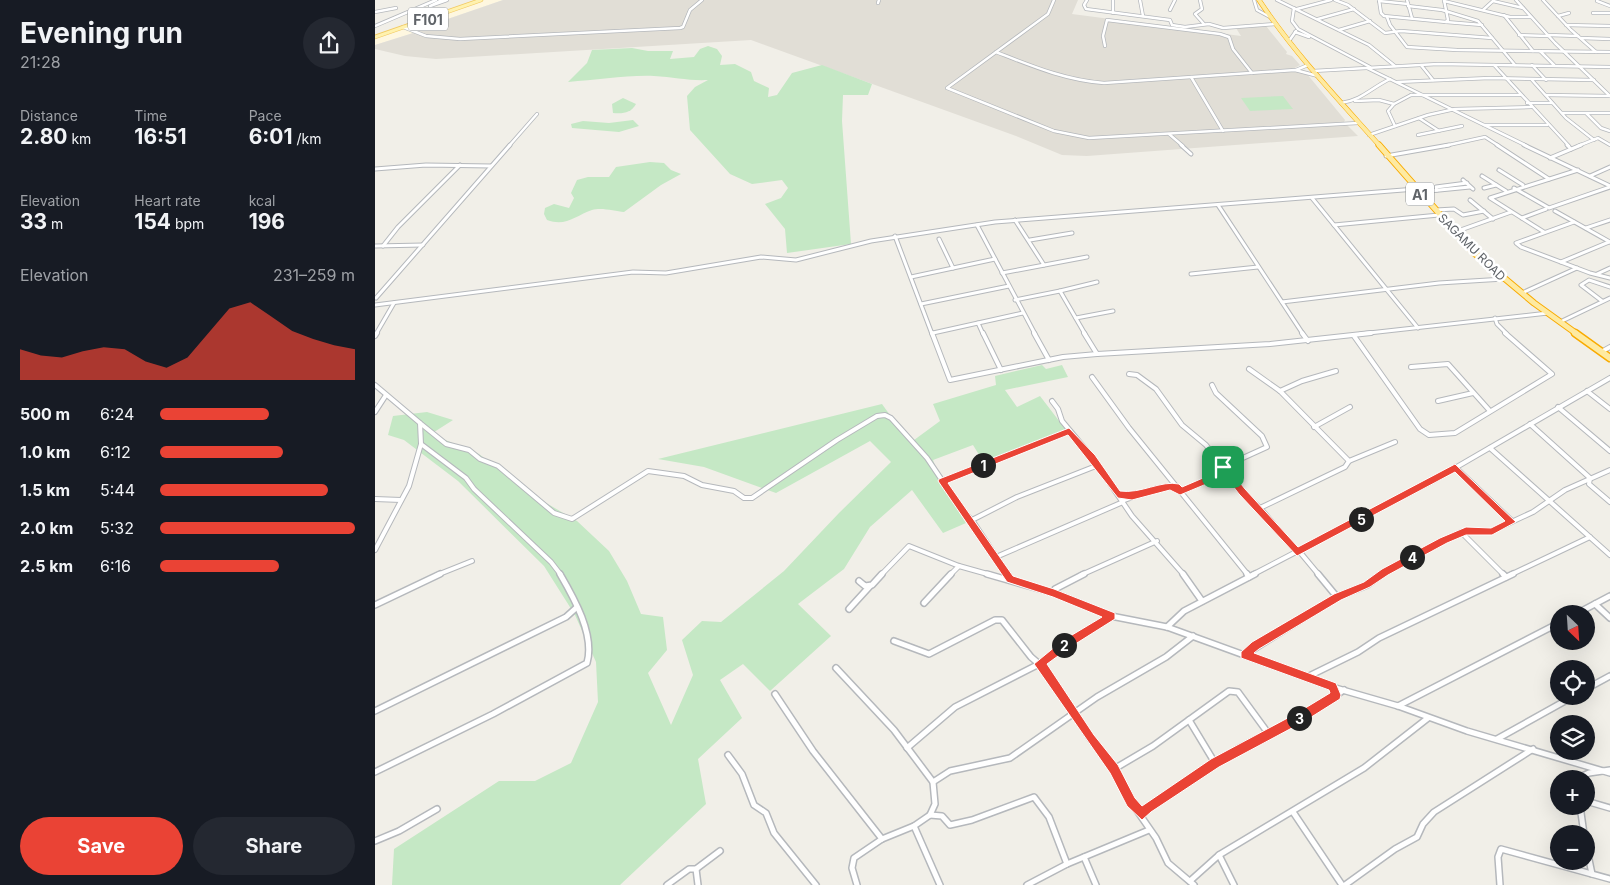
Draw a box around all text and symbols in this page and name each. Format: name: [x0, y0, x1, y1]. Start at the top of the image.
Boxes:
road number: F101: [408, 8, 448, 30]
text: Evening run: [20, 16, 183, 50]
button: share: [303, 17, 355, 69]
text: 21:28: [20, 52, 61, 72]
text: Distance: [20, 107, 78, 124]
text: Time: [134, 107, 167, 124]
text: Pace: [249, 107, 282, 124]
text: 2.80: [20, 124, 67, 149]
text: 16:51: [134, 124, 187, 149]
text: 6:01: [249, 124, 293, 149]
text: km: [67, 130, 91, 147]
text: /km: [293, 130, 321, 147]
road number: A1: [1406, 182, 1434, 205]
text: Elevation: [20, 192, 80, 209]
text: Heart rate: [134, 192, 201, 209]
text: kcal: [249, 192, 275, 209]
text: 33: [20, 209, 47, 234]
text: 154: [134, 209, 171, 234]
text: 196: [249, 209, 285, 234]
street label: SAGAMU ROAD: [1435, 210, 1509, 284]
text: m: [47, 215, 63, 232]
text: bpm: [171, 215, 204, 232]
text: Elevation: [20, 265, 89, 285]
text: 231–259 m: [273, 265, 355, 285]
text: 500 m: [20, 404, 70, 424]
text: 6:24: [100, 404, 134, 424]
text: 1.0 km: [20, 442, 70, 462]
text: 6:12: [100, 442, 131, 462]
pin: [1202, 446, 1244, 488]
pin: 1: [971, 452, 995, 478]
icon: arrive: [1209, 453, 1237, 481]
text: 1: [980, 457, 987, 474]
text: 1.5 km: [20, 480, 70, 500]
text: 5:44: [100, 480, 135, 500]
pin: 5: [1349, 506, 1373, 532]
text: 5: [1357, 511, 1366, 528]
text: 2.0 km: [20, 518, 73, 538]
text: 5:32: [100, 518, 134, 538]
pin: 4: [1399, 544, 1425, 570]
text: 4: [1408, 549, 1417, 566]
text: 2.5 km: [20, 556, 73, 576]
text: 6:16: [100, 556, 131, 576]
north arrow: [1550, 605, 1595, 650]
map controls: [1550, 605, 1595, 870]
pin: 2: [1051, 632, 1077, 658]
text: 2: [1060, 637, 1069, 654]
button: locate: [1550, 660, 1595, 705]
pin: 3: [1287, 706, 1311, 730]
text: 3: [1295, 710, 1304, 727]
button: layers: [1550, 715, 1595, 760]
button: +: [1550, 770, 1595, 815]
button: Save: [20, 817, 183, 875]
button: Share: [193, 817, 355, 875]
button: −: [1550, 825, 1595, 870]

